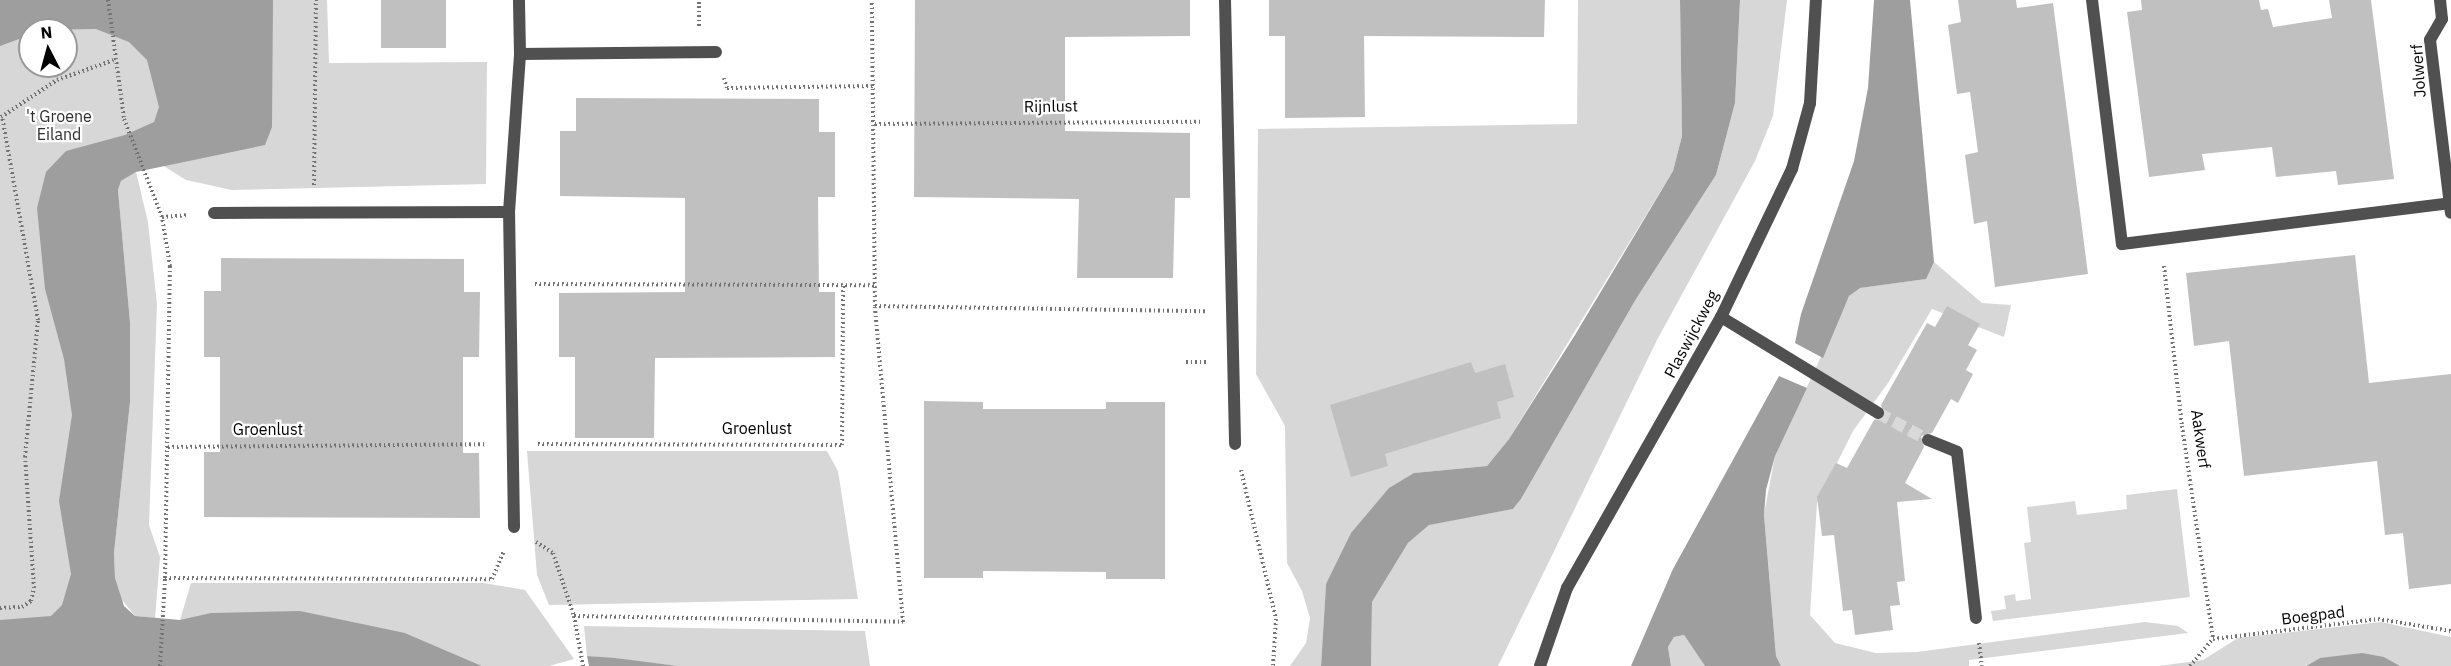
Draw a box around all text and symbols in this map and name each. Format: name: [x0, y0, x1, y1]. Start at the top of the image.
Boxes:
north arrow: [18, 18, 78, 78]
text: N: [40, 22, 53, 43]
street label: Jolwerf: [2407, 44, 2429, 98]
street label: Rijnlust: [1024, 96, 1078, 116]
park label: 't Groene Eiland: [26, 106, 92, 144]
street label: Plaswijckweg: [1660, 287, 1722, 381]
street label: Aakwerf: [2187, 408, 2215, 470]
street label: Groenlust: [722, 418, 792, 438]
street label: Groenlust: [233, 419, 303, 439]
street label: Boegpad: [2280, 602, 2346, 628]

